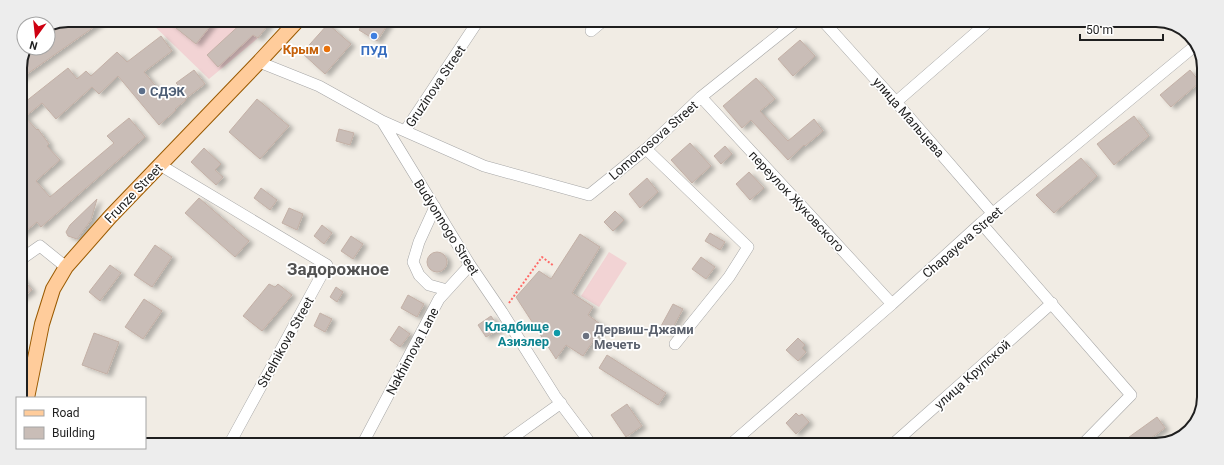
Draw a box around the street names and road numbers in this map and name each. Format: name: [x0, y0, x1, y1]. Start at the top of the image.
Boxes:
street label: Gruzinova Street: [403, 43, 468, 130]
street label: улица Мальцева: [870, 74, 947, 160]
street label: Lomonosova Street: [606, 98, 701, 183]
street label: переулок Жуковского: [746, 148, 847, 255]
street label: Frunze Street: [101, 161, 165, 226]
street label: Budyonnogo Street: [411, 177, 482, 278]
street label: Chapayeva Street: [919, 204, 1005, 281]
street label: Strelnikova Street: [254, 294, 317, 390]
street label: Nakhimova Lane: [383, 305, 442, 397]
street label: улица Крупской: [931, 336, 1013, 412]

